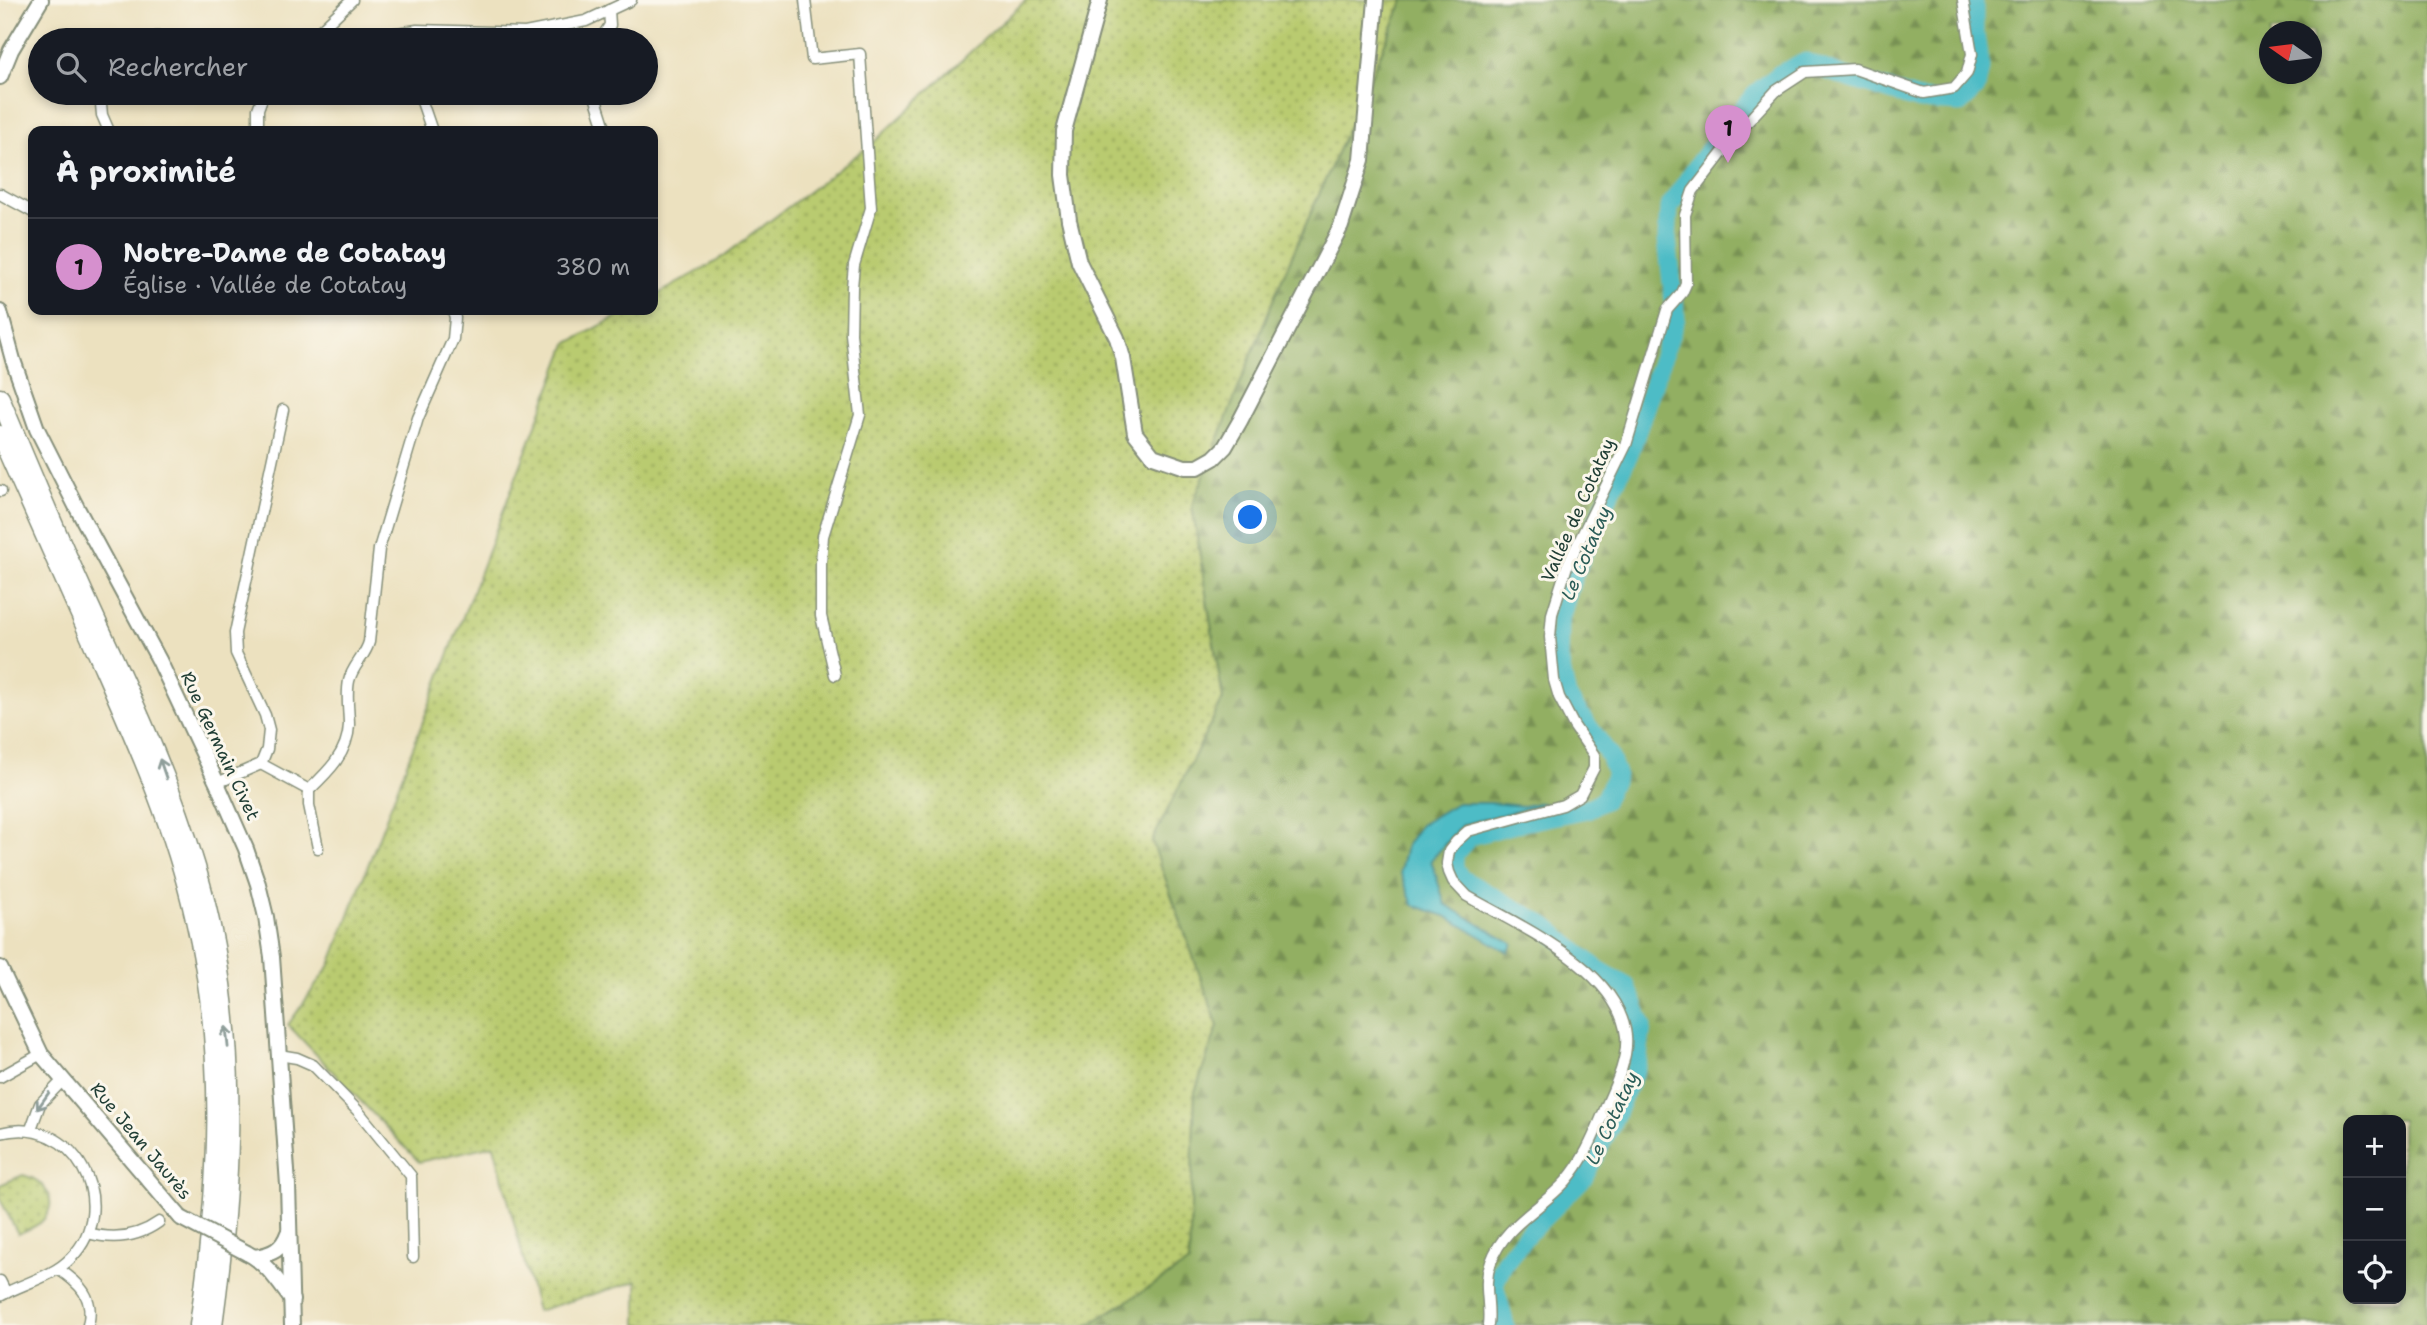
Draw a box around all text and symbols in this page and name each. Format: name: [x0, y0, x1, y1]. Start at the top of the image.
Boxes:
north arrow: [2259, 21, 2322, 84]
search box: [28, 28, 658, 105]
icon: search: [52, 48, 90, 86]
text: Rechercher: [108, 49, 248, 84]
pin: 1: [1705, 105, 1751, 163]
text: À proximité: [56, 151, 236, 192]
text: Notre-Dame de Cotatay: [123, 235, 446, 270]
text: 1: [74, 252, 84, 282]
text: 380 m: [555, 252, 630, 282]
text: Église · Vallée de Cotatay: [123, 270, 407, 300]
street label: Vallée de Cotatay: [1536, 434, 1620, 586]
your location: [1233, 500, 1267, 534]
water label: Le Cotatay: [1555, 502, 1617, 604]
street label: Rue Germain Civet: [175, 668, 265, 824]
one-way arrow: [156, 759, 168, 781]
one-way arrow: [220, 1027, 233, 1049]
water label: Le Cotatay: [1580, 1067, 1644, 1169]
street label: Rue Jean Jaurès: [85, 1077, 197, 1205]
one-way arrow: [36, 1092, 51, 1111]
map controls: [2343, 1115, 2406, 1304]
button: +: [2343, 1115, 2406, 1178]
button: −: [2343, 1178, 2406, 1241]
button: locate: [2343, 1241, 2406, 1304]

